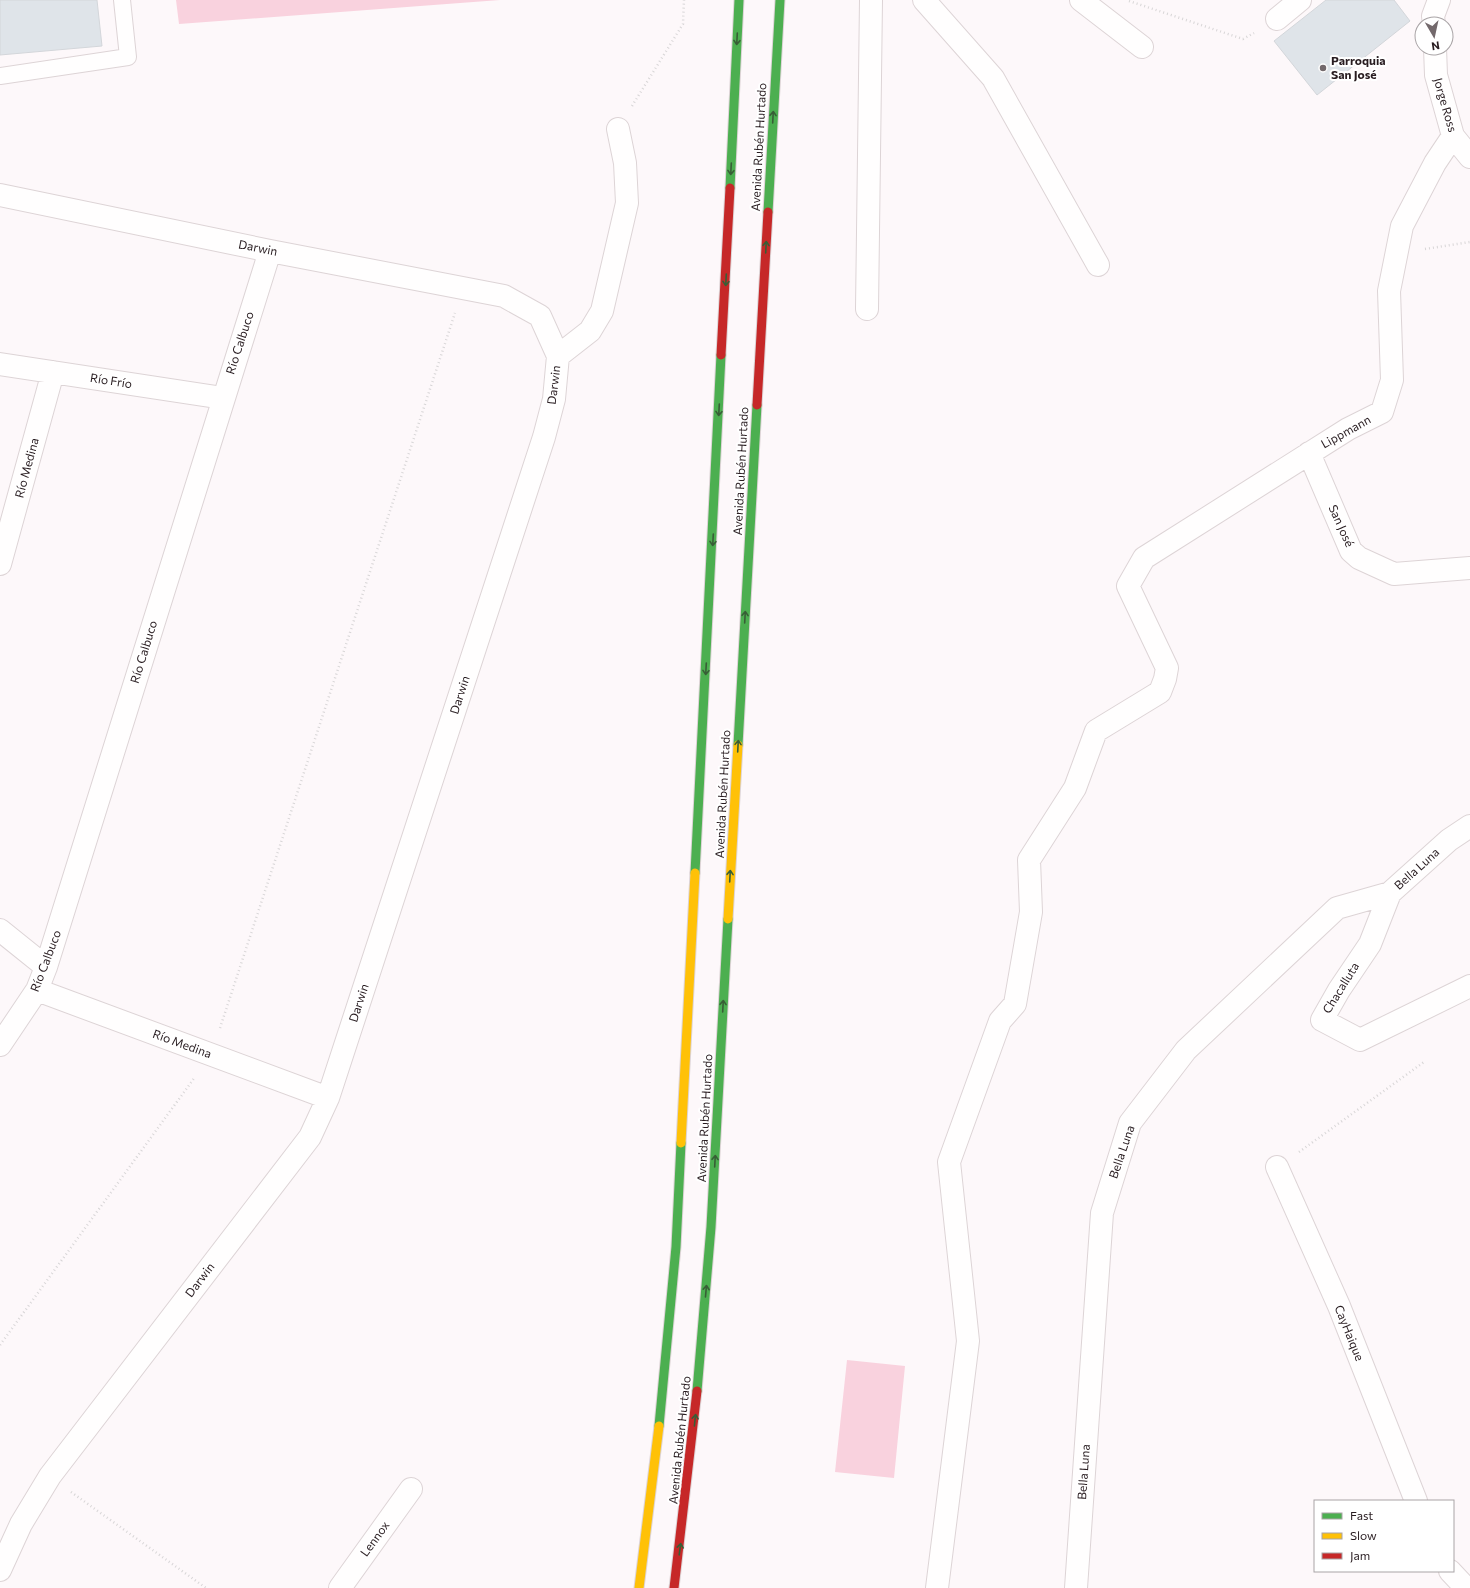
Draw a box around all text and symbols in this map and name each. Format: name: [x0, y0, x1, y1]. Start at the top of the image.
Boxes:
north arrow: [1414, 16, 1454, 56]
one-way arrow: [734, 32, 741, 45]
text: N: [1431, 39, 1441, 53]
place label: Parroquia San José: [1331, 53, 1386, 82]
marker: Parroquia San José: [1318, 63, 1328, 73]
street label: Jorge Ross: [1431, 76, 1460, 134]
street label: Avenida Rubén Hurtado: [748, 82, 768, 212]
one-way arrow: [769, 111, 777, 124]
one-way arrow: [727, 162, 735, 175]
street label: Darwin: [237, 236, 279, 258]
one-way arrow: [762, 241, 769, 254]
one-way arrow: [722, 273, 729, 286]
street label: Río Calbuco: [222, 310, 256, 376]
street label: Darwin: [544, 364, 562, 405]
street label: Río Frío: [89, 370, 133, 390]
one-way arrow: [715, 403, 723, 416]
street label: Avenida Rubén Hurtado: [730, 406, 750, 536]
street label: Lippmann: [1318, 412, 1373, 450]
street label: Río Medina: [11, 436, 41, 499]
street label: San José: [1325, 502, 1357, 549]
one-way arrow: [709, 533, 716, 546]
one-way arrow: [741, 611, 749, 624]
street label: Río Calbuco: [127, 619, 159, 685]
one-way arrow: [702, 662, 710, 675]
street label: Darwin: [446, 674, 472, 716]
street label: Avenida Rubén Hurtado: [712, 729, 732, 859]
one-way arrow: [734, 740, 741, 753]
street label: Bella Luna: [1391, 844, 1442, 892]
one-way arrow: [727, 870, 734, 883]
street label: Río Calbuco: [27, 928, 63, 994]
street label: Chacalluta: [1319, 959, 1361, 1016]
street label: Darwin: [345, 982, 371, 1024]
one-way arrow: [720, 1000, 727, 1013]
street label: Río Medina: [151, 1026, 214, 1060]
street label: Avenida Rubén Hurtado: [694, 1053, 714, 1183]
street label: Bella Luna: [1105, 1123, 1137, 1180]
one-way arrow: [711, 1155, 718, 1168]
street label: Darwin: [182, 1259, 217, 1299]
one-way arrow: [702, 1285, 709, 1298]
street label: CayHaique: [1332, 1303, 1367, 1363]
street label: Avenida Rubén Hurtado: [665, 1375, 693, 1505]
one-way arrow: [691, 1414, 698, 1427]
street label: Bella Luna: [1074, 1444, 1092, 1500]
legend: [1314, 1500, 1454, 1572]
text: Fast: [1350, 1508, 1373, 1522]
street label: Lennox: [357, 1518, 392, 1559]
text: Slow: [1350, 1528, 1377, 1542]
one-way arrow: [676, 1543, 684, 1556]
text: Jam: [1350, 1548, 1370, 1563]

